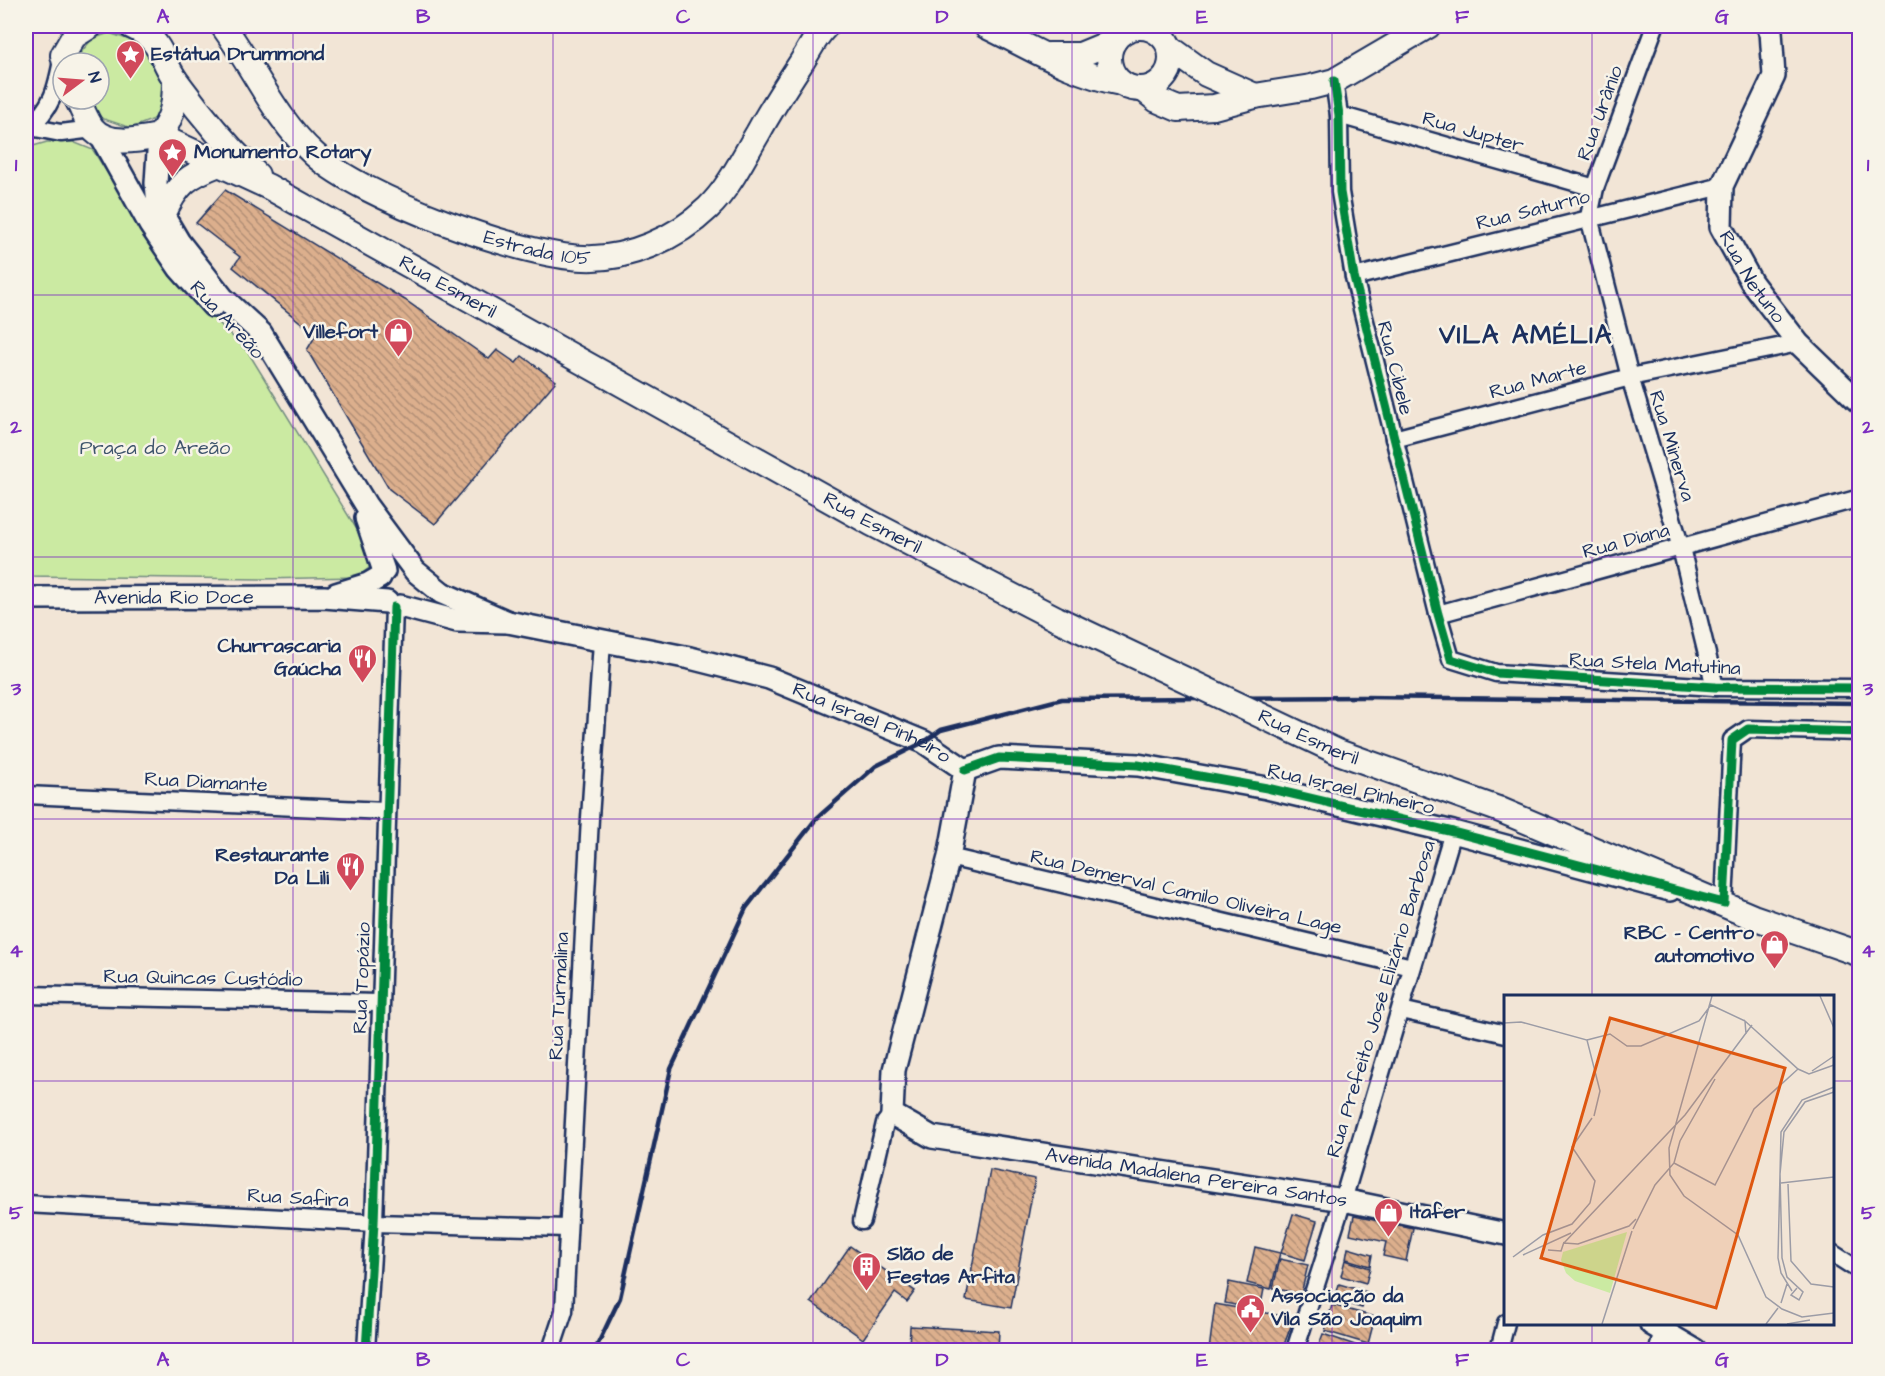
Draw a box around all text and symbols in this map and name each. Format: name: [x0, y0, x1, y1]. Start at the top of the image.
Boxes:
text: A: [157, 3, 170, 31]
text: B: [416, 3, 431, 31]
text: C: [676, 3, 691, 31]
text: D: [936, 3, 949, 31]
text: E: [1196, 3, 1208, 31]
text: F: [1455, 3, 1470, 31]
text: G: [1715, 3, 1729, 31]
place icon: Estátua Drummond: [114, 38, 146, 80]
place label: Estátua Drummond: [151, 40, 325, 68]
north arrow: [51, 51, 111, 111]
street label: Rua Urânio: [1570, 62, 1630, 164]
text: N: [83, 69, 106, 85]
street label: Rua Jupter: [1419, 104, 1527, 160]
place icon: Monumento Rotary: [157, 136, 189, 178]
place label: Monumento Rotary: [194, 138, 371, 167]
text: 1: [15, 151, 18, 179]
text: 1: [1867, 151, 1870, 179]
street label: Rua Saturno: [1473, 182, 1593, 238]
street label: Estrada 105: [480, 223, 591, 272]
street label: Rua Netuno: [1712, 226, 1792, 329]
street label: Rua Esmeril: [394, 248, 502, 325]
street label: Rua Areão: [183, 274, 271, 366]
shop icon: Villefort: [383, 316, 415, 358]
district label: VILA AMÉLIA: [1438, 317, 1613, 353]
place label: Villefort: [302, 318, 379, 346]
street label: Rua Cibele: [1370, 318, 1420, 418]
street label: Rua Marte: [1486, 354, 1590, 406]
street label: Rua Minerva: [1642, 387, 1702, 505]
text: 2: [9, 413, 22, 441]
text: 2: [1861, 413, 1874, 441]
park label: Praça do Areão: [80, 434, 230, 462]
street label: Rua Esmeril: [818, 485, 927, 561]
street label: Rua Diana: [1579, 516, 1673, 566]
street label: Avenida Rio Doce: [94, 583, 254, 612]
place label: Churrascaria Gaúcha: [217, 632, 342, 683]
restaurant icon: Churrascaria Gaúcha: [346, 642, 378, 684]
street label: Rua Stela Matutina: [1568, 646, 1742, 682]
text: 3: [10, 675, 22, 703]
street label: Rua Israel Pinheiro: [788, 675, 956, 770]
text: 3: [1862, 675, 1874, 703]
street label: Rua Esmeril: [1253, 702, 1363, 772]
street label: Rua Israel Pinheiro: [1265, 756, 1437, 822]
street label: Rua Diamante: [144, 765, 269, 799]
street label: Rua Prefeito José Elizário Barbosa: [1319, 837, 1443, 1161]
place label: Restaurante Da Lili: [215, 841, 330, 892]
street label: Rua Demerval Camilo Oliveira Lage: [1027, 842, 1345, 943]
restaurant icon: Restaurante Da Lili: [334, 850, 366, 892]
place label: RBC - Centro automotivo: [1624, 919, 1755, 970]
street label: Rua Topázio: [346, 922, 378, 1034]
shop icon: RBC - Centro automotivo: [1759, 928, 1791, 970]
street label: Rua Turmalina: [542, 931, 576, 1061]
text: 4: [9, 937, 23, 965]
text: 4: [1861, 937, 1875, 965]
street label: Rua Quincas Custódio: [103, 962, 303, 994]
inset map: [1504, 995, 1834, 1325]
street label: Avenida Madalena Pereira Santos: [1043, 1141, 1349, 1214]
street label: Rua Safira: [246, 1181, 350, 1215]
shop icon: Itafer: [1373, 1196, 1405, 1238]
place label: Itafer: [1410, 1198, 1466, 1226]
text: 5: [9, 1199, 24, 1227]
text: 5: [1861, 1199, 1876, 1227]
place label: Slão de Festas Arfita: [886, 1240, 1016, 1291]
building icon: Slão de Festas Arfita: [850, 1250, 882, 1292]
place label: Associação da Vila São Joaquim: [1270, 1282, 1422, 1333]
public building icon: Associação da Vila São Joaquim: [1234, 1292, 1266, 1334]
text: A: [157, 1346, 170, 1374]
text: B: [416, 1346, 431, 1374]
text: C: [676, 1346, 691, 1374]
text: D: [936, 1346, 949, 1374]
text: E: [1196, 1346, 1208, 1374]
text: F: [1455, 1346, 1470, 1374]
text: G: [1715, 1346, 1729, 1374]

